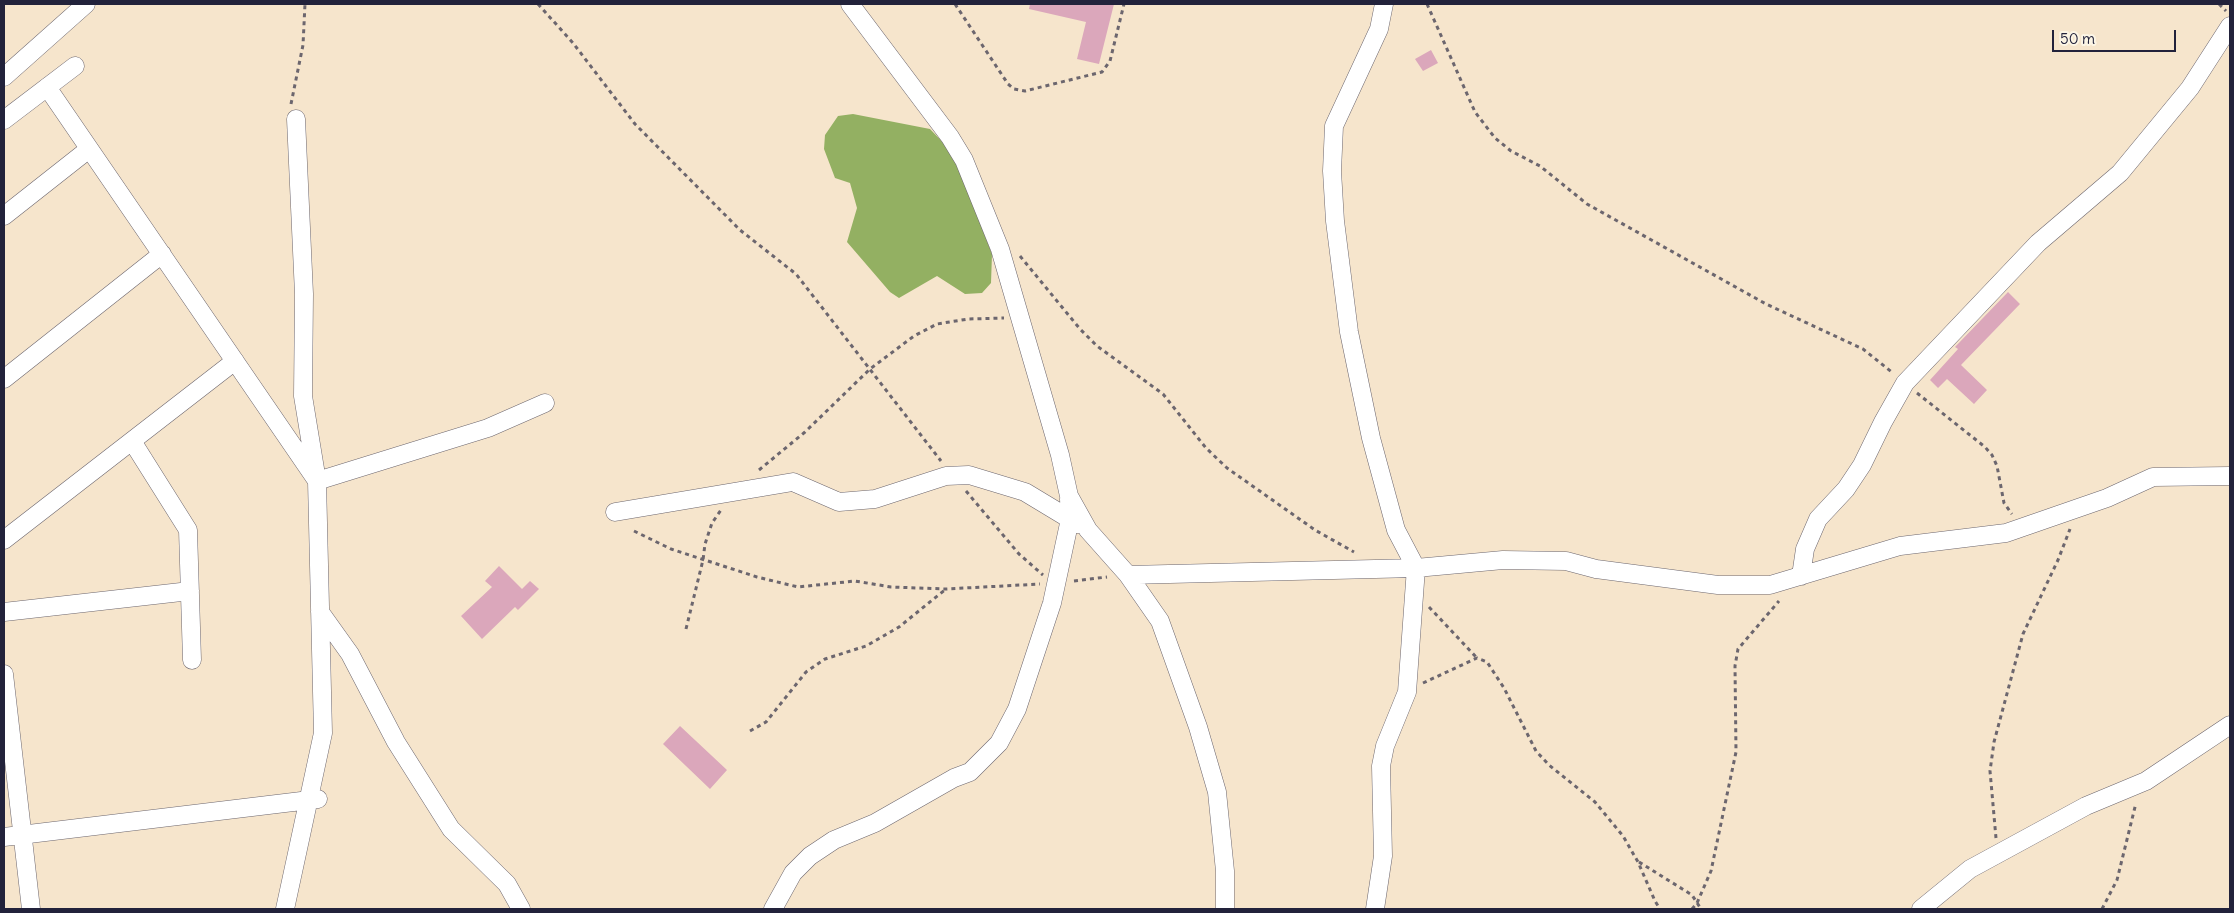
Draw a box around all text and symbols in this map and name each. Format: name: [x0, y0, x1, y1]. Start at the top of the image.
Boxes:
scale bar: [2054, 20, 2178, 52]
text: 50 m: [2060, 29, 2095, 48]

